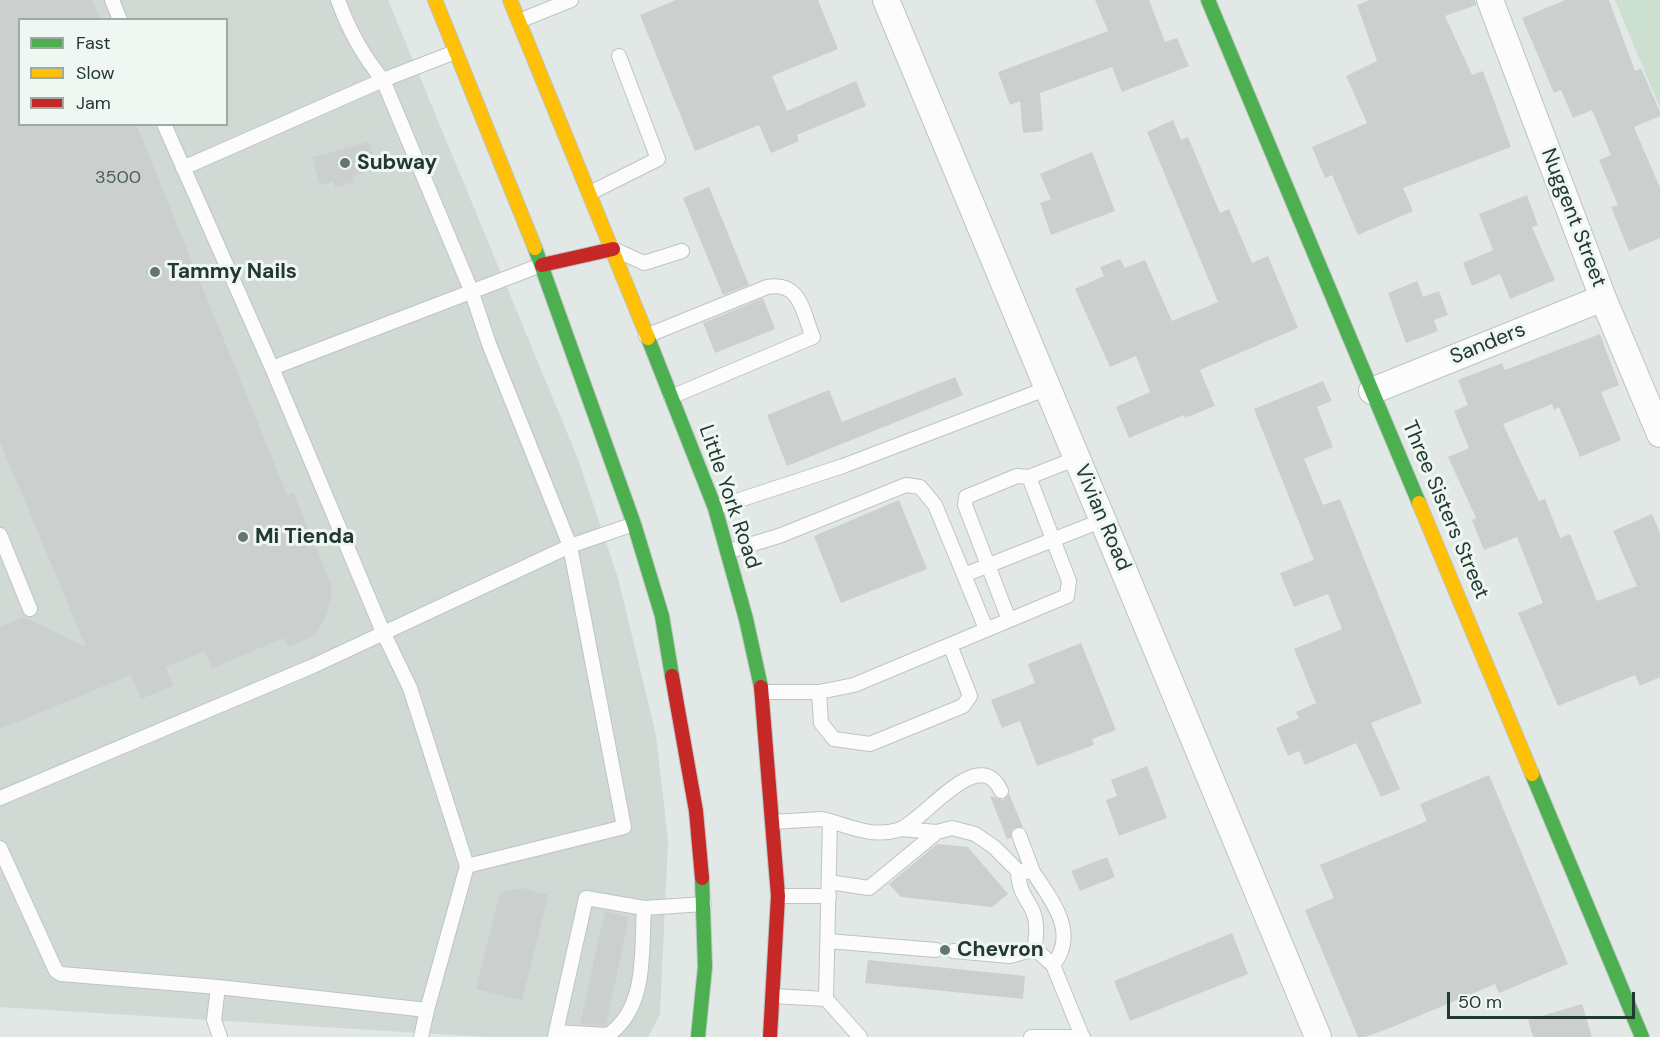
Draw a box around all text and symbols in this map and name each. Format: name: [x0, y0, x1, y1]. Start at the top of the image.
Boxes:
legend: [18, 18, 228, 126]
text: Fast: [76, 31, 111, 55]
text: Slow: [76, 61, 115, 85]
text: Jam: [76, 91, 111, 115]
street label: Nuggent Street: [1535, 145, 1611, 291]
place label: Subway: [357, 150, 437, 176]
marker: Subway: [338, 156, 352, 170]
house number: 3500: [95, 167, 141, 189]
place label: Tammy Nails: [167, 259, 297, 285]
marker: Tammy Nails: [148, 265, 162, 279]
street label: Sanders: [1447, 318, 1529, 370]
street label: Three Sisters Street: [1396, 417, 1494, 603]
street label: Little York Road: [693, 422, 765, 572]
street label: Vivian Road: [1068, 461, 1136, 575]
place label: Mi Tienda: [255, 524, 354, 550]
marker: Mi Tienda: [236, 530, 250, 544]
place label: Chevron: [957, 937, 1044, 963]
marker: Chevron: [938, 943, 952, 957]
scale bar: [1450, 980, 1638, 1018]
text: 50 m: [1458, 990, 1502, 1014]

